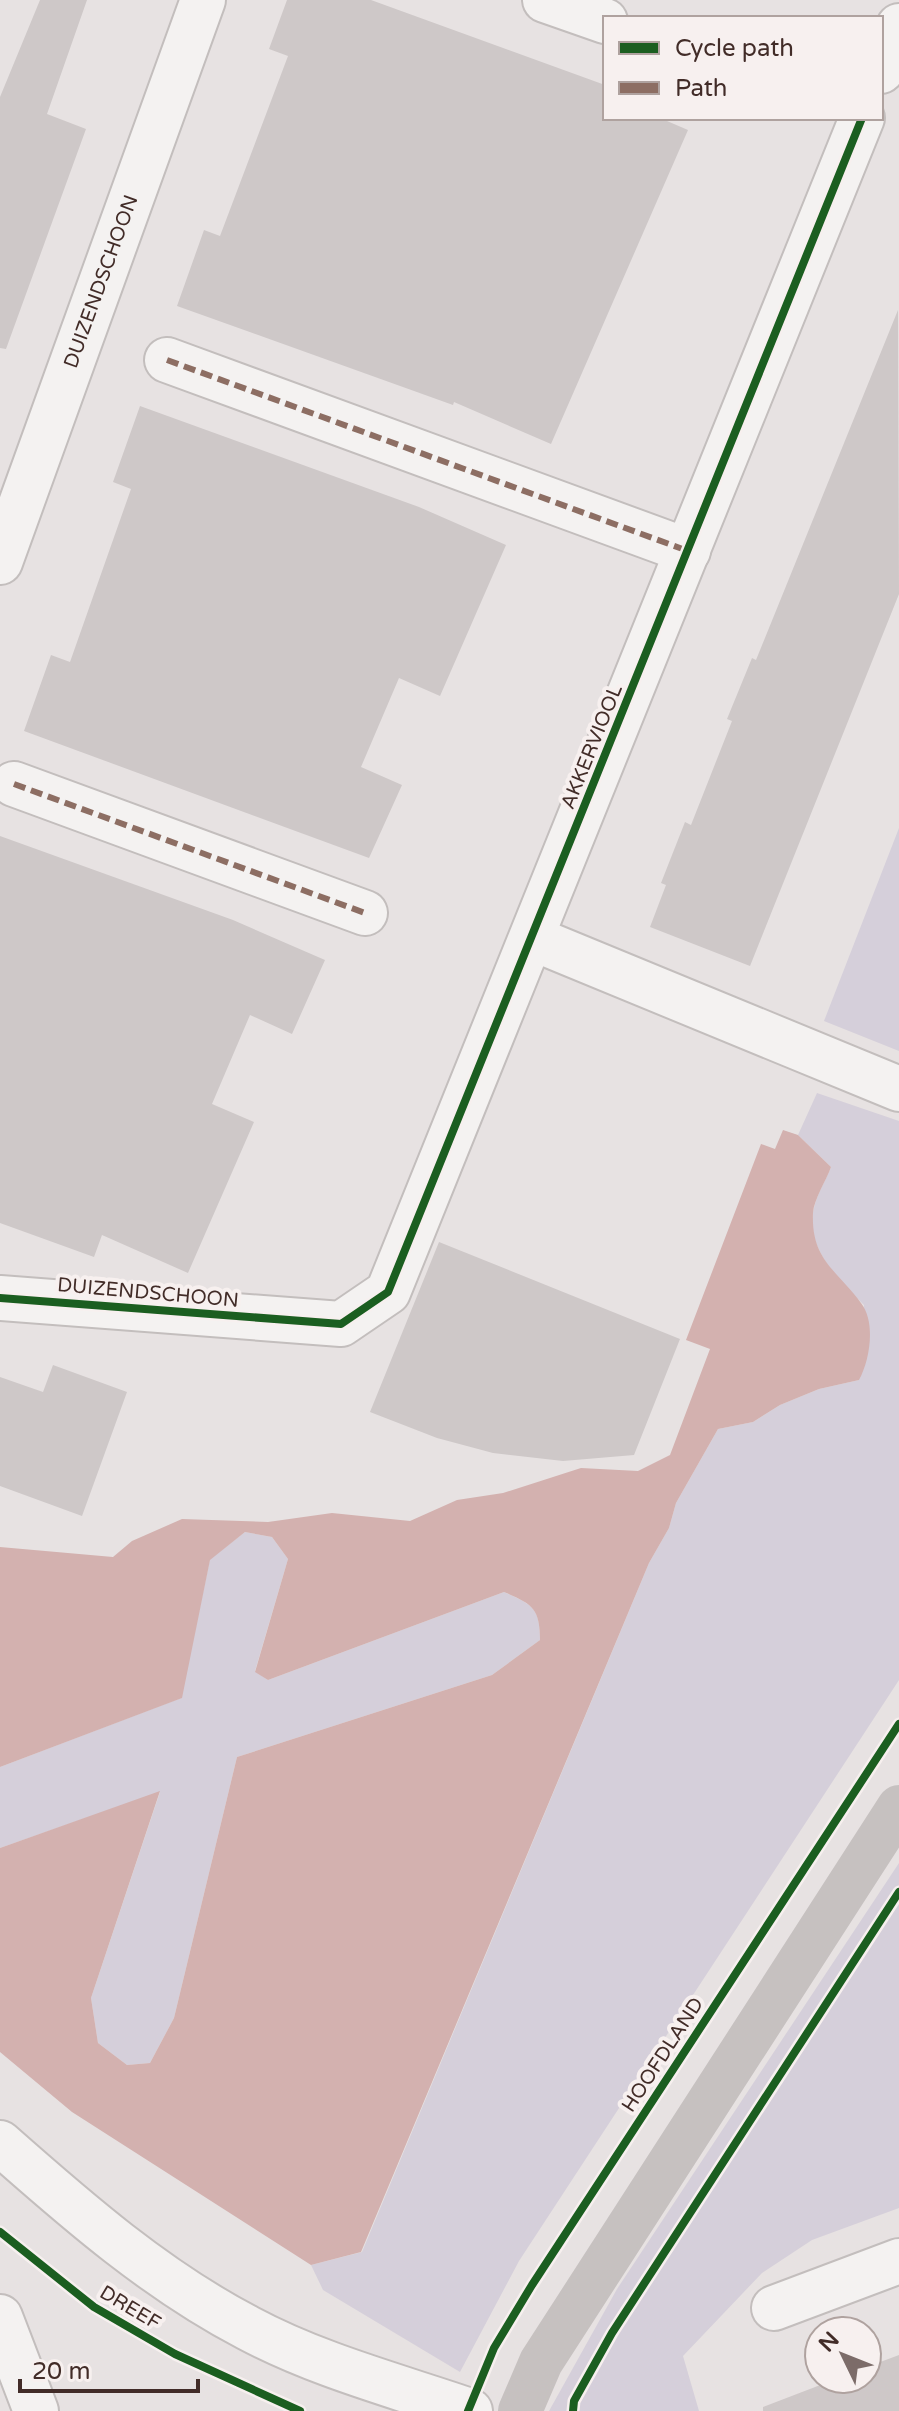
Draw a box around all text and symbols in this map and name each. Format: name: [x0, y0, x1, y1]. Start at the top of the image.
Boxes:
legend: [603, 16, 883, 120]
text: Cycle path: [675, 34, 794, 63]
text: Path: [675, 74, 728, 103]
street label: DUIZENDSCHOON: [59, 192, 144, 372]
street label: AKKERVIOOL: [556, 681, 628, 813]
street label: DUIZENDSCHOON: [56, 1273, 240, 1313]
street label: HOOFDLAND: [617, 1993, 709, 2117]
street label: DREEF: [95, 2280, 165, 2336]
north arrow: [803, 2315, 883, 2395]
text: N: [814, 2327, 845, 2357]
scale bar: [20, 2343, 198, 2393]
text: 20 m: [32, 2357, 90, 2386]

